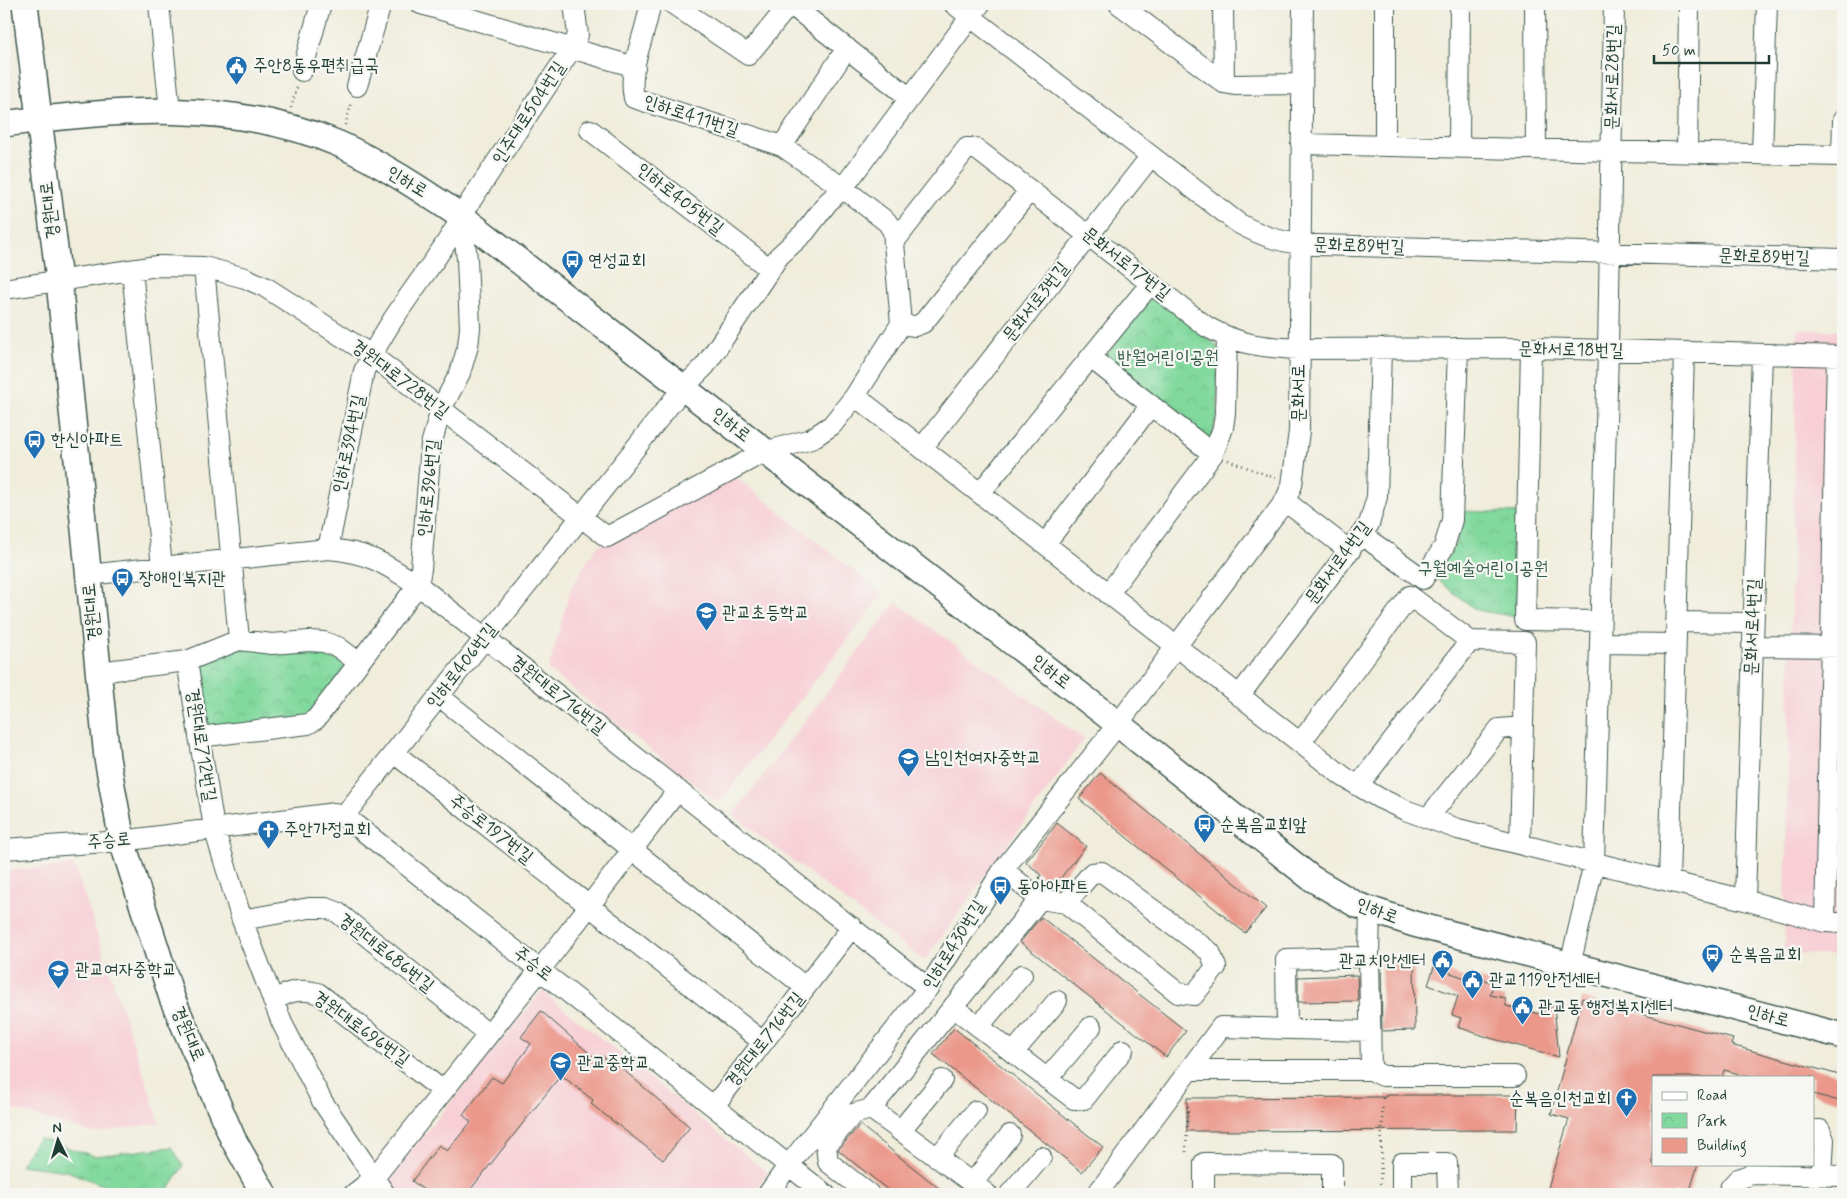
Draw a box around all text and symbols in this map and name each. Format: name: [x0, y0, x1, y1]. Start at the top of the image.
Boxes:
street label: 문화서로28번길: [1600, 23, 1626, 130]
scale bar: [1654, 32, 1770, 64]
text: 50 m: [1662, 41, 1696, 61]
public building icon: 주안8동우편취급국: [225, 54, 249, 85]
place label: 주안8동우편취급국: [253, 54, 379, 78]
street label: 인주대로504번길: [487, 56, 572, 169]
street label: 인하로411번길: [640, 89, 742, 143]
street label: 인하로405번길: [632, 158, 729, 241]
street label: 인하로: [382, 161, 432, 203]
street label: 경원대로: [35, 180, 65, 240]
street label: 문화서로17번길: [1077, 222, 1176, 306]
street label: 문화로89번길: [1313, 232, 1406, 260]
street label: 문화로89번길: [1718, 243, 1811, 271]
bus stop icon: 연성교회: [560, 249, 584, 280]
place label: 연성교회: [588, 249, 646, 273]
street label: 문화서로3번길: [997, 257, 1075, 347]
street label: 경원대로728번길: [346, 334, 454, 424]
street label: 문화서로18번길: [1518, 337, 1624, 363]
park label: 반월어린이공원: [1117, 346, 1219, 370]
street label: 문화서로: [1287, 364, 1311, 422]
street label: 인하로394번길: [327, 392, 371, 495]
street label: 인하로: [706, 402, 756, 448]
bus stop icon: 한신아파트: [23, 428, 47, 459]
place label: 한신아파트: [51, 428, 123, 452]
street label: 인하로396번길: [412, 437, 446, 538]
street label: 문화서로4번길: [1300, 516, 1377, 609]
park label: 구월예술어린이공원: [1418, 557, 1548, 581]
bus stop icon: 장애인복지관: [111, 567, 135, 598]
place label: 장애인복지관: [139, 567, 226, 591]
street label: 문화서로4번길: [1739, 577, 1767, 676]
street label: 경원대로: [77, 582, 107, 642]
school or university icon: 관교초등학교: [694, 601, 718, 632]
place label: 관교초등학교: [722, 601, 809, 625]
street label: 인하로406번길: [421, 618, 503, 714]
street label: 인하로: [1026, 649, 1076, 695]
street label: 경원대로716번길: [505, 650, 611, 740]
street label: 경원대로712번길: [180, 686, 222, 804]
school or university icon: 남인천여자중학교: [897, 746, 921, 777]
place label: 남인천여자중학교: [925, 746, 1041, 770]
street label: 주승로197번길: [444, 789, 538, 870]
bus stop icon: 순복음교회앞: [1192, 813, 1216, 844]
place label: 순복음교회앞: [1220, 813, 1307, 837]
church icon: 주안가정교회: [256, 818, 280, 849]
place label: 주안가정교회: [284, 818, 371, 842]
street label: 주승로: [86, 827, 132, 855]
bus stop icon: 동아아파트: [989, 875, 1013, 906]
place label: 동아아파트: [1017, 875, 1089, 899]
street label: 인하로: [1352, 892, 1402, 930]
street label: 인하로430번길: [917, 895, 991, 994]
street label: 경원대로686번길: [333, 908, 439, 998]
street label: 주승로: [508, 941, 558, 987]
bus stop icon: 순복음교회: [1701, 943, 1725, 974]
place label: 순복음교회: [1729, 943, 1801, 967]
place label: 관교치안센터: [1339, 949, 1426, 973]
public building icon: 관교치안센터: [1430, 949, 1454, 980]
school or university icon: 관교여자중학교: [47, 958, 71, 989]
place label: 관교여자중학교: [75, 958, 176, 982]
public building icon: 관교119안전센터: [1461, 968, 1485, 999]
place label: 관교119안전센터: [1489, 968, 1601, 992]
street label: 경원대로696번길: [308, 986, 415, 1073]
street label: 경원대로716번길: [720, 987, 810, 1093]
public building icon: 관교동 행정복지센터: [1510, 995, 1534, 1026]
place label: 관교동 행정복지센터: [1538, 995, 1673, 1019]
street label: 인하로: [1744, 999, 1792, 1033]
street label: 경원대로: [166, 1003, 210, 1065]
school or university icon: 관교중학교: [549, 1051, 573, 1082]
place label: 관교중학교: [577, 1051, 649, 1075]
legend: [1652, 1076, 1814, 1166]
text: Road: [1697, 1086, 1727, 1106]
place label: 순복음인천교회: [1510, 1087, 1611, 1111]
church icon: 순복음인천교회: [1615, 1087, 1639, 1118]
text: Park: [1697, 1112, 1727, 1132]
north arrow: [32, 1116, 82, 1166]
text: N: [52, 1119, 62, 1137]
text: Building: [1697, 1136, 1747, 1157]

